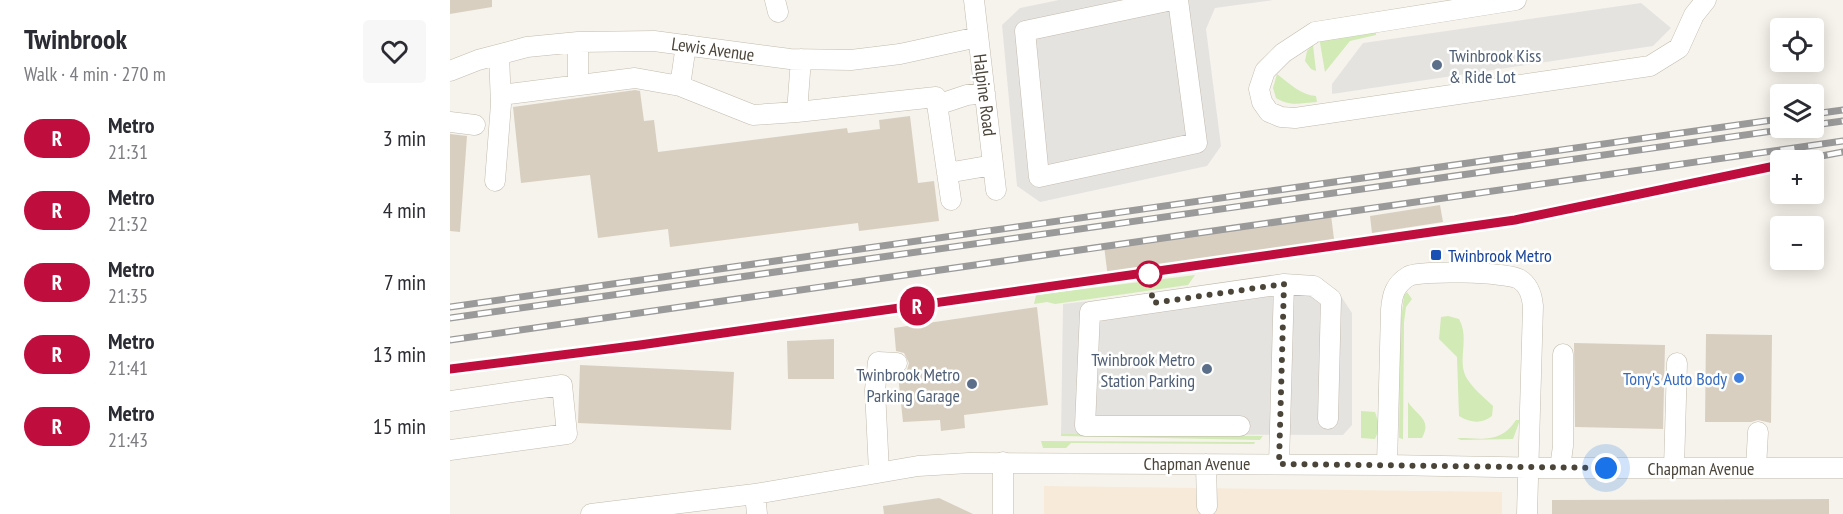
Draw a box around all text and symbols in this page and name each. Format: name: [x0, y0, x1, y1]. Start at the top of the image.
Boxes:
map controls: [1770, 18, 1824, 270]
button: locate: [1770, 18, 1824, 72]
text: Twinbrook: [24, 20, 127, 57]
button: heart: [363, 20, 426, 83]
street label: Lewis Avenue: [670, 32, 756, 66]
place label: Twinbrook Kiss & Ride Lot: [1449, 44, 1541, 88]
street label: Halpine Road: [969, 53, 1001, 137]
marker: Twinbrook Kiss & Ride Lot: [1430, 58, 1444, 72]
text: Walk · 4 min · 270 m: [24, 61, 166, 87]
button: layers: [1770, 84, 1824, 138]
text: Metro: [108, 111, 155, 139]
text: 3 min: [383, 124, 426, 152]
text: R: [52, 125, 62, 152]
text: 21:31: [108, 139, 148, 165]
button: +: [1770, 150, 1824, 204]
text: Metro: [108, 183, 155, 211]
text: 4 min: [383, 196, 426, 224]
text: R: [52, 197, 62, 224]
text: 21:32: [108, 211, 148, 237]
button: −: [1770, 216, 1824, 270]
place label: Twinbrook Metro: [1448, 244, 1552, 267]
marker: Twinbrook Metro: [1429, 248, 1443, 262]
text: Metro: [108, 255, 155, 283]
unlabelled marker: [1136, 261, 1162, 287]
text: 7 min: [384, 268, 426, 296]
text: R: [52, 269, 62, 296]
text: 21:35: [108, 283, 148, 309]
line badge: R: [898, 286, 936, 326]
text: R: [912, 293, 922, 320]
text: Metro: [108, 327, 155, 355]
text: 13 min: [373, 340, 426, 368]
text: R: [52, 341, 62, 368]
place label: Twinbrook Metro Station Parking: [1091, 348, 1195, 392]
text: 21:41: [108, 355, 148, 381]
marker: Twinbrook Metro Station Parking: [1200, 362, 1214, 376]
place label: Twinbrook Metro Parking Garage: [856, 363, 960, 407]
place label: Tony's Auto Body: [1623, 367, 1727, 390]
marker: Tony's Auto Body: [1732, 371, 1746, 385]
marker: Twinbrook Metro Parking Garage: [965, 377, 979, 391]
text: Metro: [108, 399, 155, 427]
text: 15 min: [373, 412, 426, 440]
text: R: [52, 413, 62, 440]
text: 21:43: [108, 427, 148, 453]
street label: Chapman Avenue: [1144, 452, 1250, 475]
your location: [1591, 453, 1621, 483]
street label: Chapman Avenue: [1648, 457, 1754, 480]

